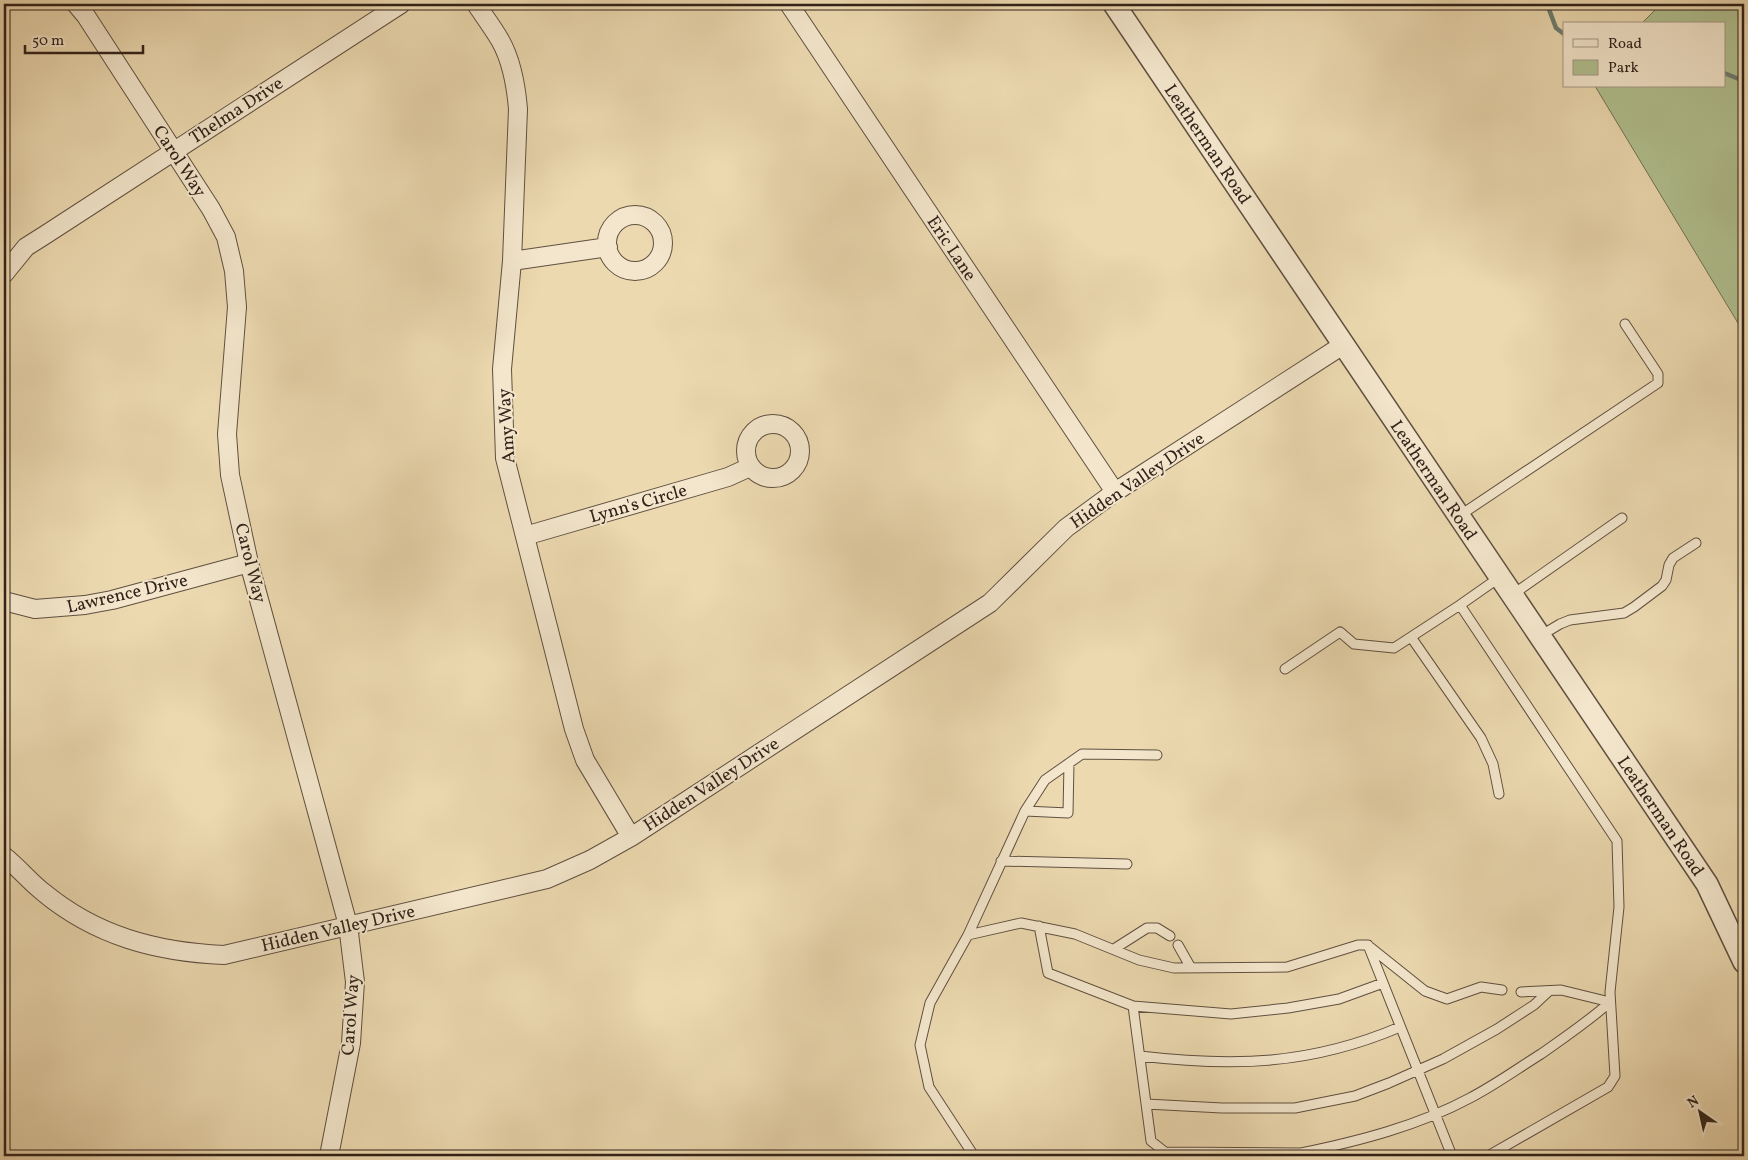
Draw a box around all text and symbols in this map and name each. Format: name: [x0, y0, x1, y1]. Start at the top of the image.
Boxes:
scale bar: [25, 22, 142, 54]
legend: [1563, 22, 1726, 88]
text: 50 m: [32, 31, 64, 52]
text: Road: [1608, 34, 1642, 55]
text: Park: [1608, 58, 1639, 79]
street label: Thelma Drive: [185, 72, 289, 151]
street label: Leatherman Road: [1157, 80, 1256, 210]
street label: Carol Way: [146, 121, 211, 203]
street label: Eric Lane: [920, 211, 982, 286]
street label: Amy Way: [492, 387, 523, 464]
street label: Leatherman Road: [1383, 416, 1482, 546]
street label: Hidden Valley Drive: [1066, 427, 1210, 536]
street label: Lynn's Circle: [587, 479, 690, 530]
street label: Carol Way: [228, 521, 272, 606]
street label: Lawrence Drive: [64, 568, 190, 621]
street label: Hidden Valley Drive: [639, 732, 785, 839]
street label: Leatherman Road: [1610, 752, 1709, 882]
street label: Hidden Valley Drive: [259, 900, 418, 959]
street label: Carol Way: [336, 974, 367, 1056]
north arrow: [1676, 1088, 1726, 1138]
text: N: [1684, 1092, 1703, 1113]

